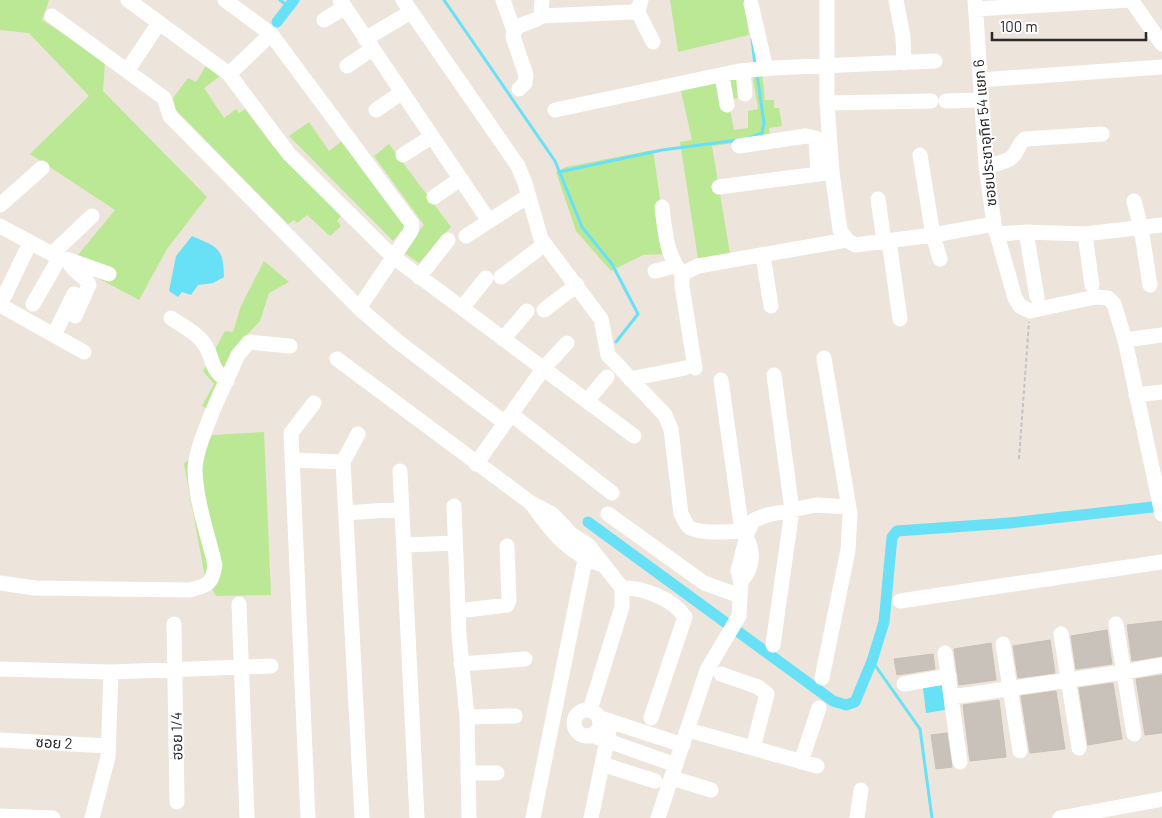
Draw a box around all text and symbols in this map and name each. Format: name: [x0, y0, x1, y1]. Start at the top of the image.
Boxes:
scale bar: [992, 10, 1146, 42]
text: 100 m: [1000, 17, 1038, 35]
street label: ซอยประชาอุทิศ 54 แยก 6: [969, 59, 1000, 207]
street label: ฮอย 1/4: [167, 712, 185, 760]
street label: ซอย 2: [35, 732, 73, 752]

